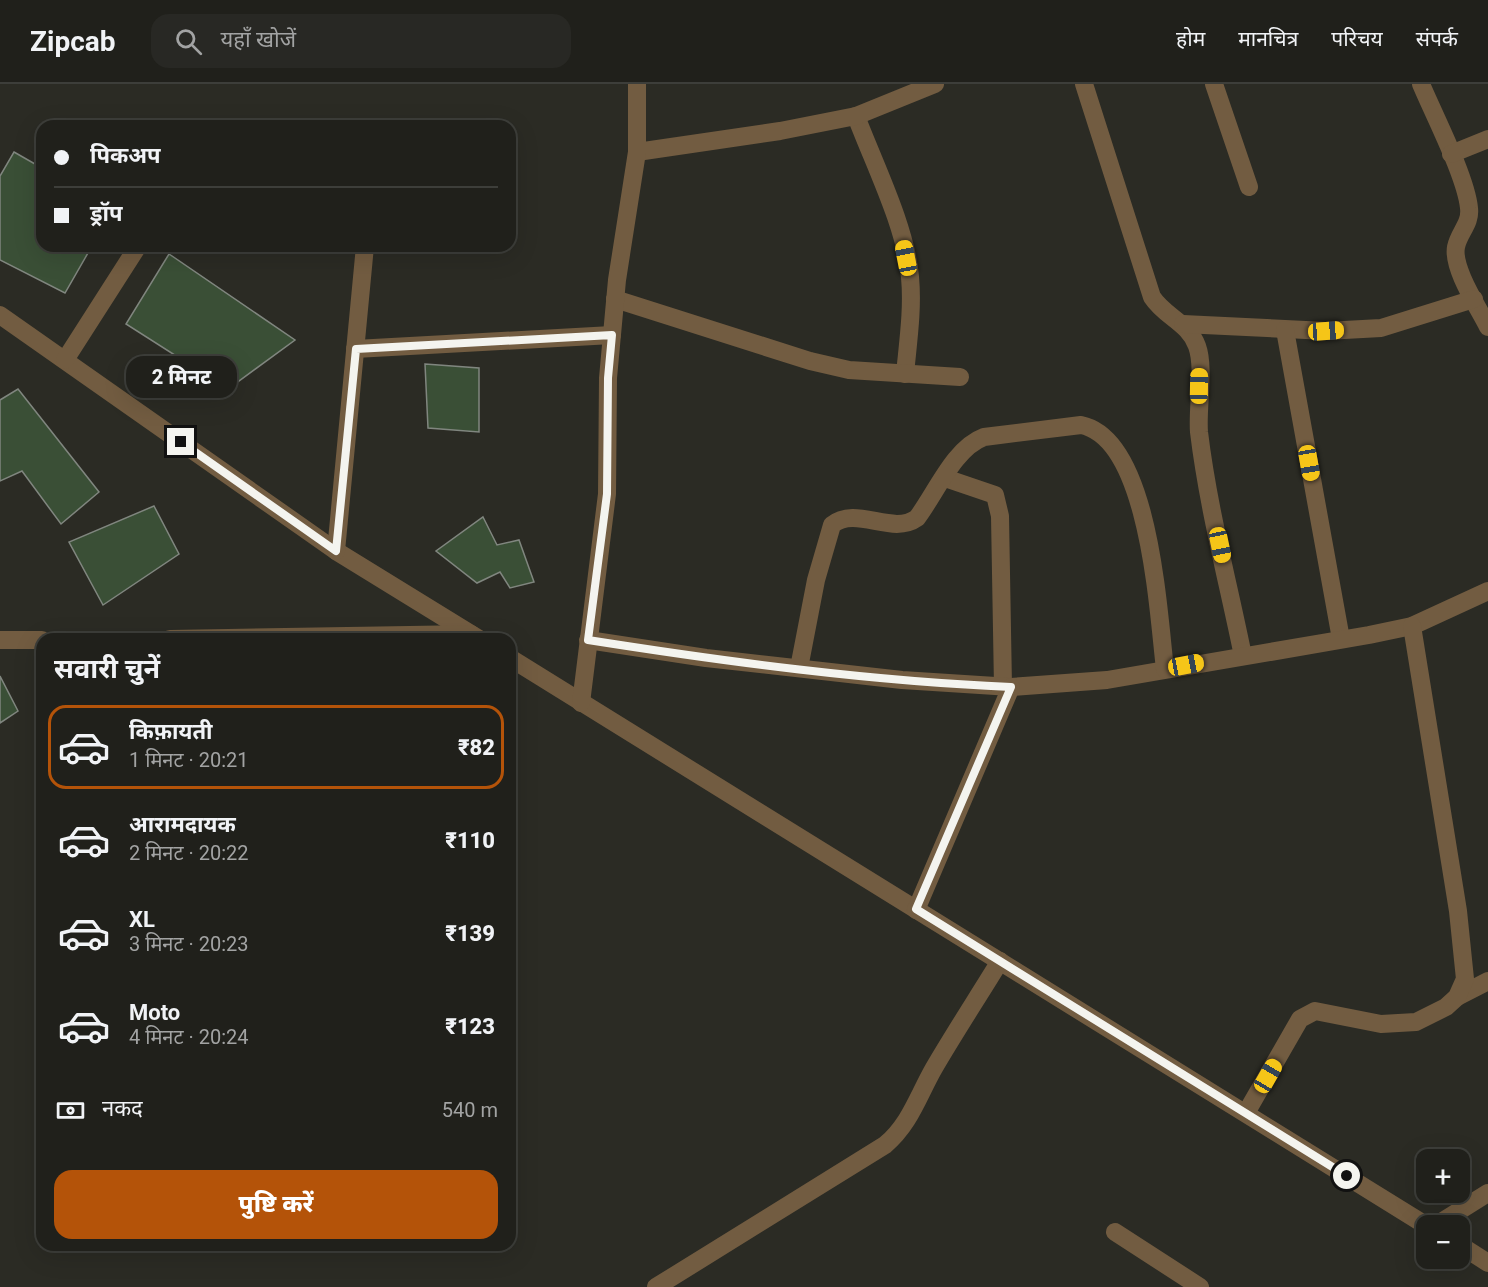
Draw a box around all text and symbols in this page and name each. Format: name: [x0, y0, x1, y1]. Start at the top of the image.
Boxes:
search box: [151, 14, 571, 68]
text: Zipcab: [30, 25, 115, 58]
icon: search: [172, 25, 205, 58]
text: यहाँ खोजें: [220, 27, 296, 52]
text: होम: [1176, 27, 1205, 51]
text: मानचित्र: [1238, 27, 1298, 51]
text: परिचय: [1331, 27, 1383, 51]
text: संपर्क: [1416, 27, 1458, 51]
text: पिकअप: [90, 143, 161, 168]
text: ड्रॉप: [90, 201, 123, 226]
car: [894, 239, 918, 277]
car: [1307, 321, 1345, 341]
callout: 2 मिनट: [126, 355, 237, 397]
text: 2 मिनट: [152, 365, 211, 389]
car: [1190, 368, 1208, 404]
route end: [167, 428, 194, 455]
car: [1297, 444, 1321, 482]
car: [1207, 526, 1233, 564]
text: सवारी चुनें: [54, 653, 160, 685]
car: [1167, 653, 1205, 677]
text: किफ़ायती: [129, 719, 213, 744]
icon: car: [57, 720, 111, 774]
text: ₹82: [458, 735, 495, 760]
text: 1 मिनट · 20:21: [129, 748, 248, 772]
text: आरामदायक: [129, 812, 236, 837]
icon: car: [57, 813, 111, 867]
text: ₹110: [445, 828, 495, 853]
text: 2 मिनट · 20:22: [129, 841, 248, 865]
icon: car: [57, 906, 111, 960]
text: XL: [129, 907, 155, 932]
text: ₹139: [445, 921, 495, 946]
text: 3 मिनट · 20:23: [129, 932, 248, 956]
icon: car: [57, 999, 111, 1053]
text: Moto: [129, 1000, 180, 1025]
text: ₹123: [445, 1014, 495, 1039]
text: 4 मिनट · 20:24: [129, 1025, 248, 1049]
car: [1251, 1056, 1285, 1096]
icon: cash: [54, 1094, 87, 1127]
text: नकद: [102, 1096, 143, 1121]
text: 540 m: [442, 1098, 498, 1122]
map controls: [1416, 1149, 1470, 1269]
button: +: [1416, 1149, 1470, 1203]
route start: [1333, 1162, 1360, 1189]
button: पुष्टि करें: [54, 1170, 498, 1239]
button: −: [1416, 1215, 1470, 1269]

